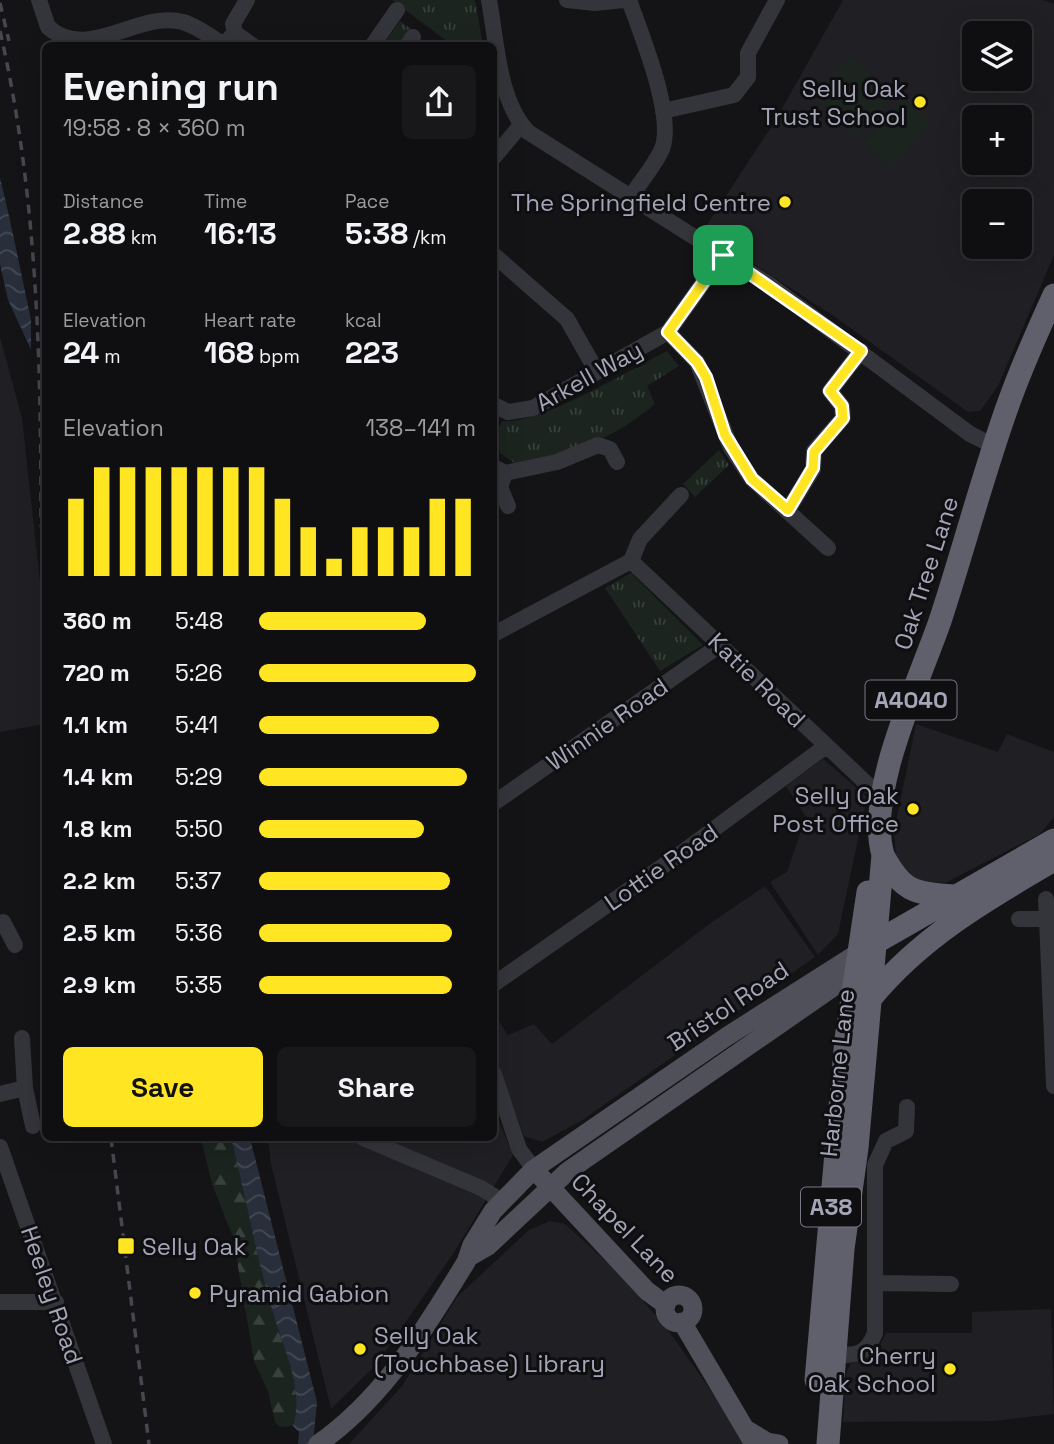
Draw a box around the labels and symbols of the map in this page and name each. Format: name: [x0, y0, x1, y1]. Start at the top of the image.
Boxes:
place label: Selly Oak Trust School: [761, 73, 906, 132]
marker: Selly Oak Trust School: [912, 94, 928, 110]
place label: The Springfield Centre: [511, 187, 771, 218]
marker: The Springfield Centre: [777, 194, 793, 210]
pin: [693, 225, 753, 285]
street label: Arkell Way: [530, 334, 648, 418]
street label: Oak Tree Lane: [887, 492, 965, 654]
street label: Katie Road: [702, 626, 812, 734]
street label: Winnie Road: [540, 671, 674, 777]
road number: A4040: [866, 680, 956, 720]
place label: Selly Oak Post Office: [772, 780, 899, 839]
marker: Selly Oak Post Office: [905, 801, 921, 817]
street label: Lottie Road: [598, 817, 724, 917]
street label: Bristol Road: [661, 954, 795, 1058]
street label: Harborne Lane: [813, 987, 861, 1159]
street label: Chapel Lane: [565, 1166, 685, 1290]
road number: A38: [801, 1188, 861, 1226]
street label: Heeley Road: [14, 1222, 90, 1368]
place label: Selly Oak: [142, 1231, 246, 1262]
marker: Selly Oak: [116, 1236, 136, 1256]
place label: Pyramid Gabion: [209, 1278, 389, 1309]
marker: Pyramid Gabion: [187, 1285, 203, 1301]
place label: Selly Oak (Touchbase) Library: [374, 1320, 605, 1379]
place label: Cherry Oak School: [808, 1340, 936, 1399]
marker: Selly Oak (Touchbase) Library: [352, 1341, 368, 1357]
marker: Cherry Oak School: [942, 1361, 958, 1377]

